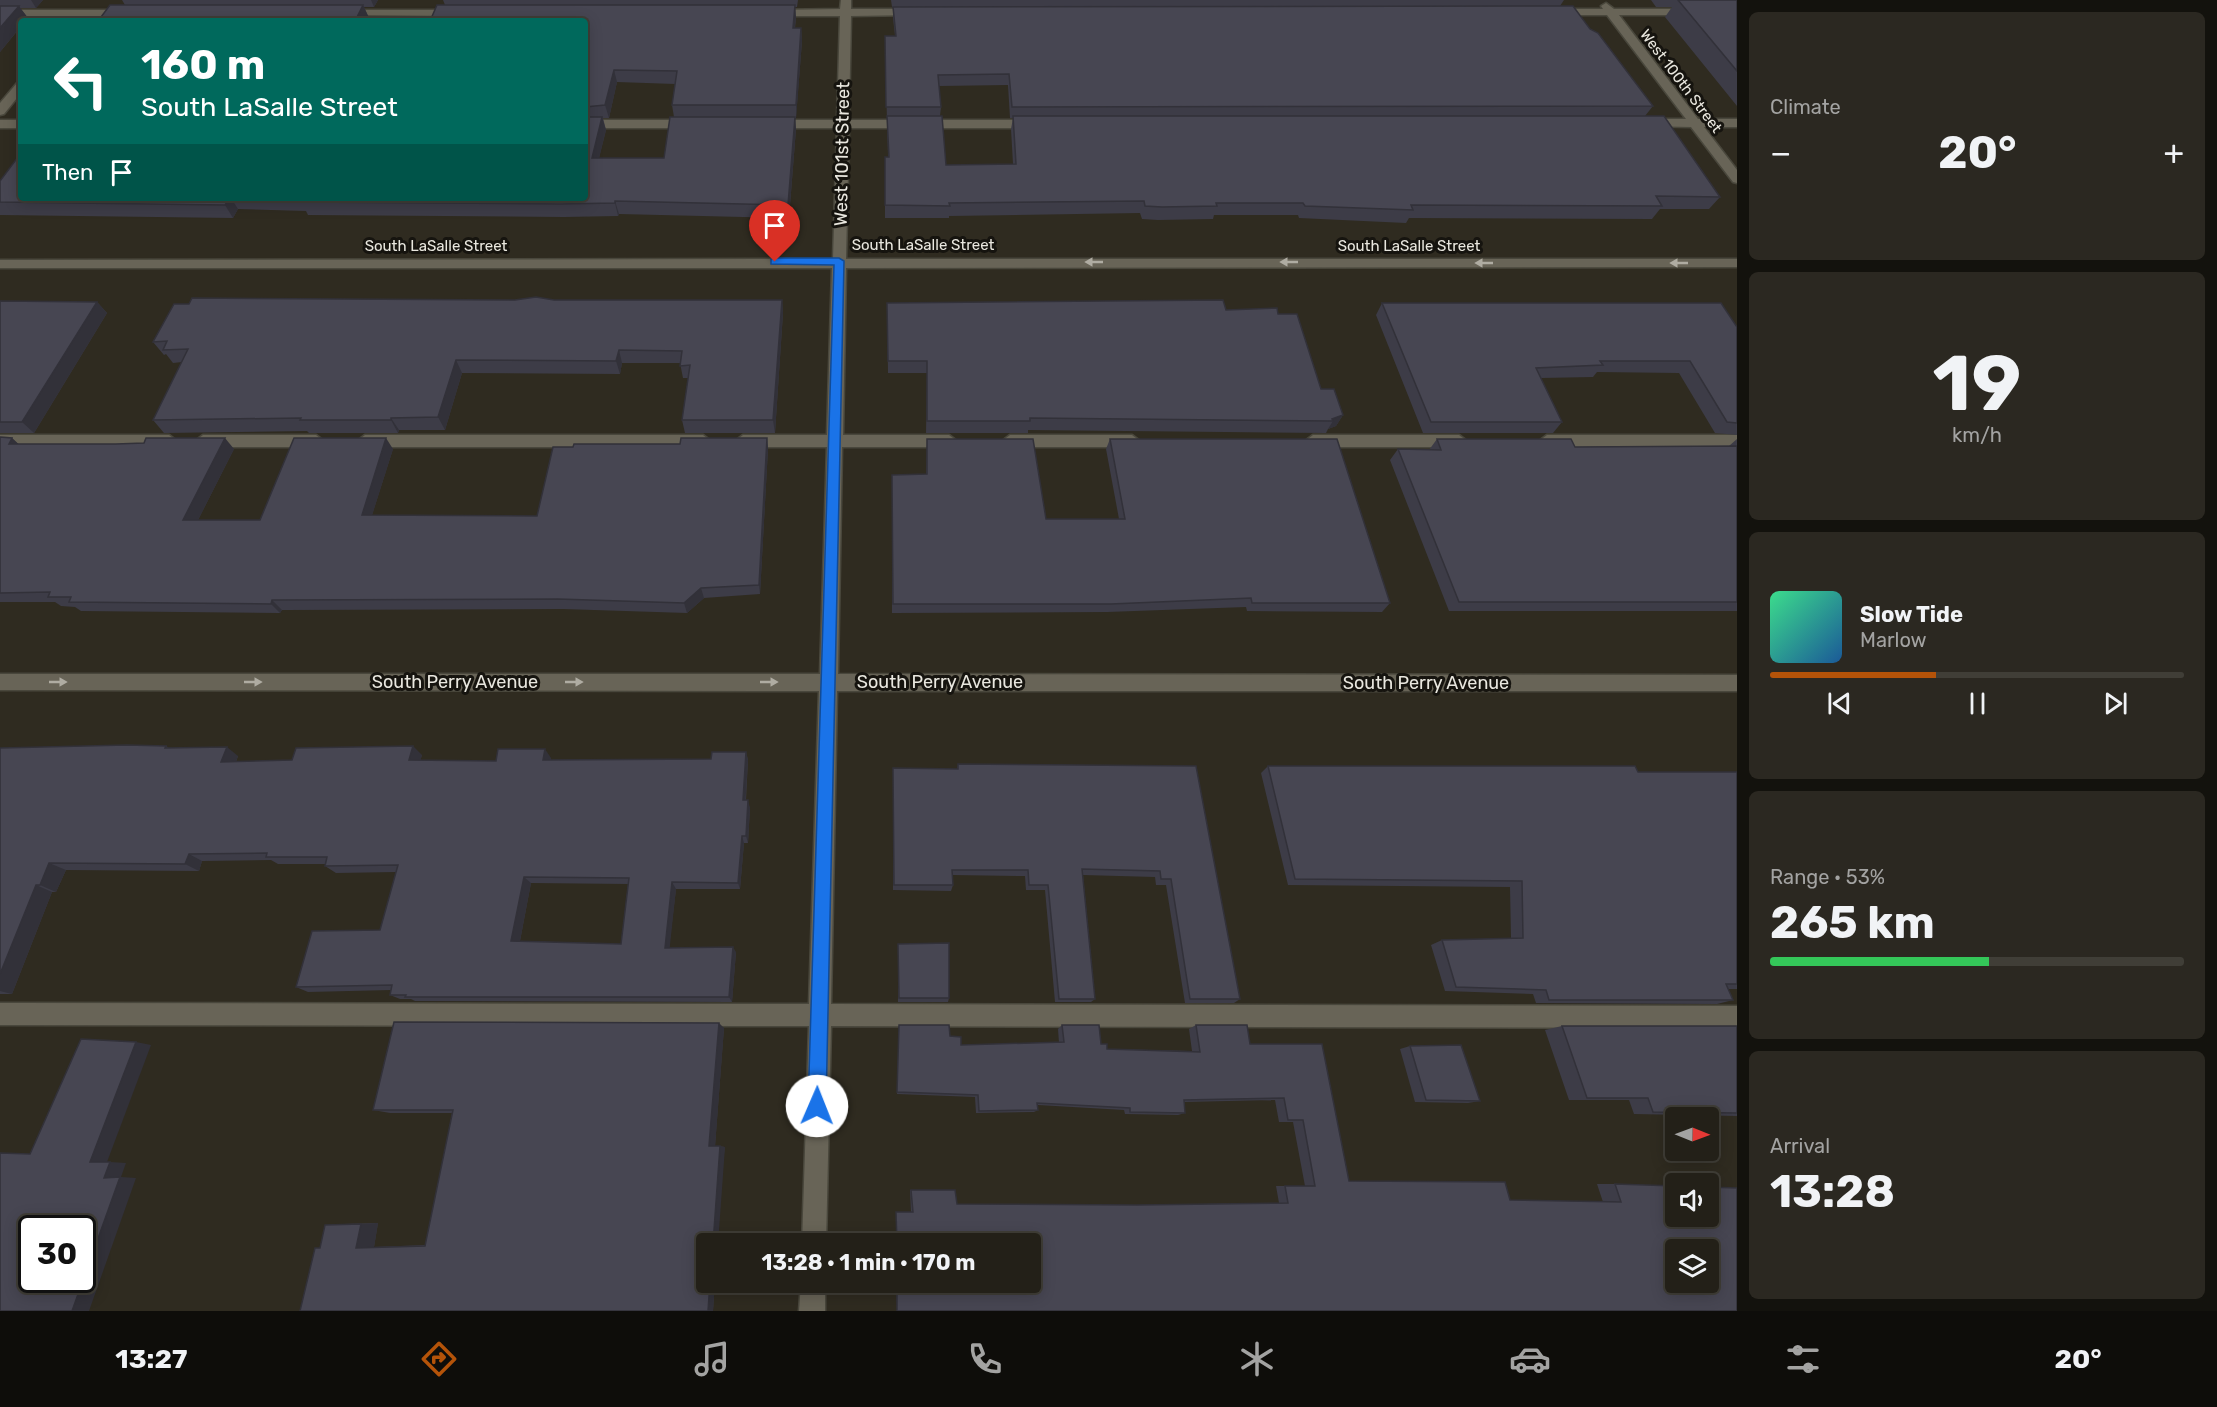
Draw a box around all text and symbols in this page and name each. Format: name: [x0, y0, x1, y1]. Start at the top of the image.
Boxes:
street label: West 100th Street: [1636, 26, 1726, 136]
text: 160 m: [141, 40, 265, 90]
icon: left: [42, 42, 120, 120]
street label: West 101st Street: [830, 82, 854, 226]
text: South LaSalle Street: [141, 91, 398, 123]
text: Climate: [1770, 95, 1841, 119]
text: 20°: [1938, 126, 2017, 179]
text: −: [1770, 133, 1791, 172]
text: +: [2163, 133, 2184, 172]
icon: arrive: [105, 156, 138, 189]
text: Then: [42, 159, 93, 186]
pin: [749, 200, 800, 262]
icon: arrive: [758, 209, 791, 242]
street label: South LaSalle Street: [852, 236, 994, 254]
street label: South LaSalle Street: [365, 237, 507, 255]
street label: South LaSalle Street: [1338, 237, 1480, 255]
one-way arrow: [1084, 257, 1103, 267]
one-way arrow: [1279, 257, 1298, 267]
one-way arrow: [1474, 258, 1493, 268]
one-way arrow: [1669, 258, 1688, 268]
text: 19: [1933, 337, 2021, 430]
text: km/h: [1952, 423, 2002, 447]
text: Slow Tide: [1860, 601, 1963, 628]
text: Marlow: [1860, 628, 1927, 652]
street label: South Perry Avenue: [372, 671, 538, 693]
street label: South Perry Avenue: [857, 671, 1023, 693]
street label: South Perry Avenue: [1343, 672, 1509, 694]
one-way arrow: [49, 677, 68, 687]
one-way arrow: [244, 677, 263, 687]
one-way arrow: [565, 677, 584, 687]
one-way arrow: [760, 677, 779, 687]
icon: previous: [1823, 687, 1856, 720]
icon: pause: [1961, 687, 1994, 720]
icon: next: [2099, 687, 2132, 720]
text: Range · 53%: [1770, 865, 1885, 889]
text: 265 km: [1770, 896, 1935, 949]
position arrow: [785, 1074, 849, 1138]
north arrow: [1665, 1107, 1719, 1161]
map controls: [1665, 1107, 1719, 1293]
text: Arrival: [1770, 1134, 1830, 1158]
text: 13:28: [1770, 1165, 1895, 1218]
button: sound: [1665, 1173, 1719, 1227]
speed limit sign: 30: [18, 1215, 96, 1293]
button: layers: [1665, 1239, 1719, 1293]
text: 13:28 · 1 min · 170 m: [762, 1249, 975, 1276]
icon: directions: [418, 1338, 460, 1380]
icon: music: [691, 1338, 733, 1380]
icon: phone: [964, 1338, 1006, 1380]
icon: climate: [1236, 1338, 1278, 1380]
icon: car: [1509, 1338, 1551, 1380]
icon: filters: [1782, 1338, 1824, 1380]
text: 13:27: [115, 1343, 187, 1375]
text: 20°: [2055, 1343, 2102, 1375]

